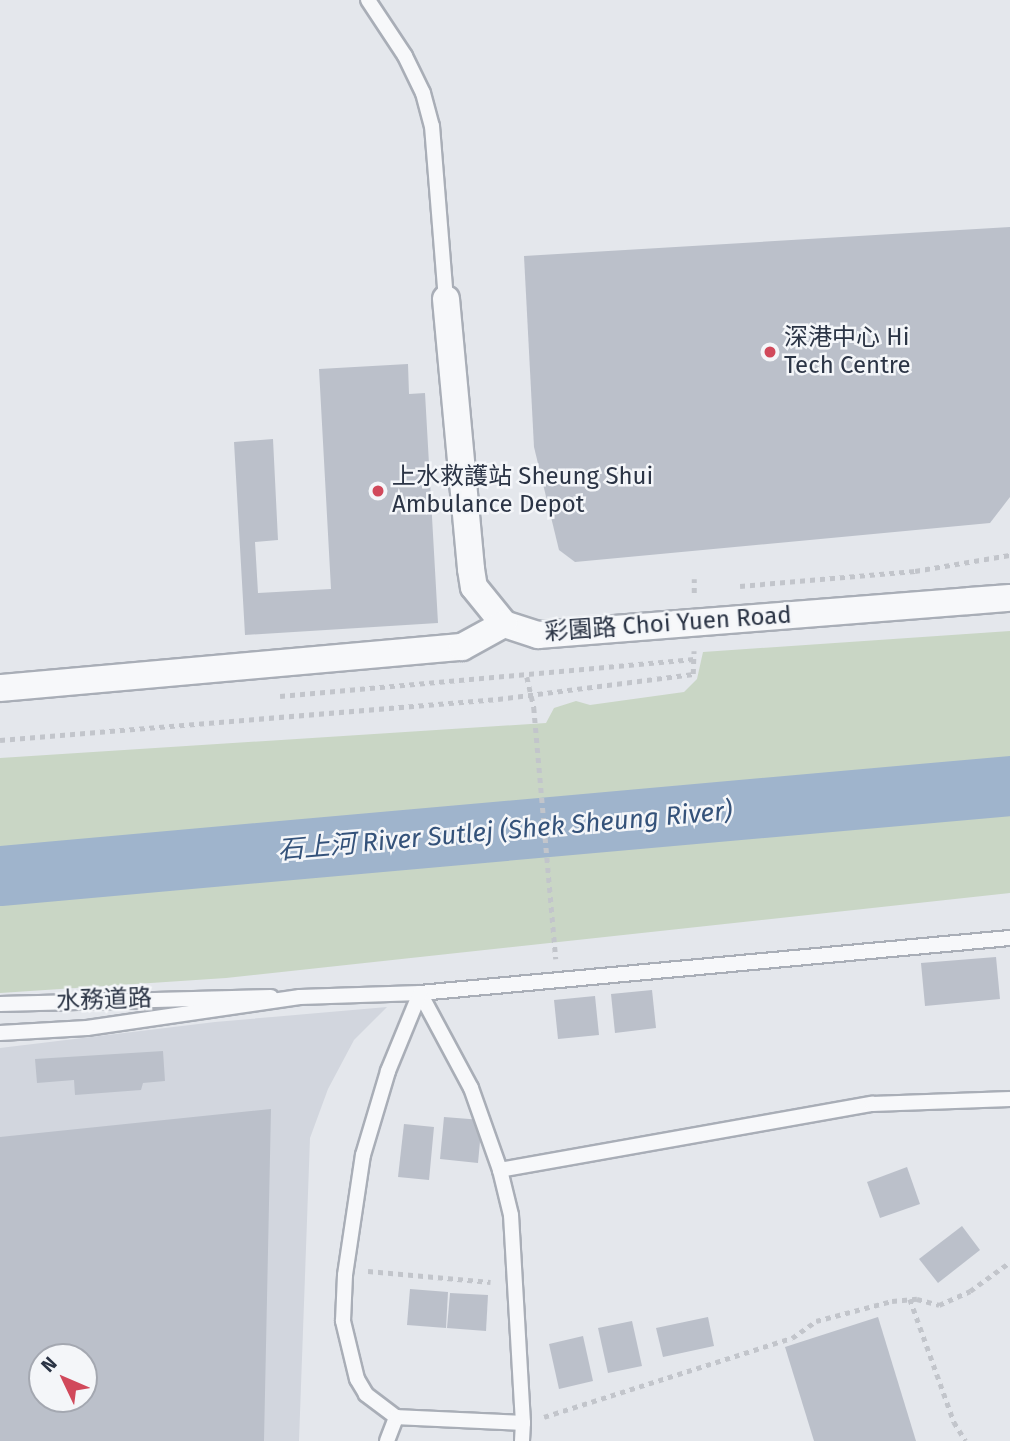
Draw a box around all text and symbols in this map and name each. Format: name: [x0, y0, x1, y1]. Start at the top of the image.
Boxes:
place label: 深港中心 Hi Tech Centre: [784, 324, 910, 380]
marker: 深港中心 Hi Tech Centre: [762, 344, 778, 360]
place label: 上水救護站 Sheung Shui Ambulance Depot: [392, 463, 653, 519]
marker: 上水救護站 Sheung Shui Ambulance Depot: [370, 483, 386, 499]
street label: 彩園路 Choi Yuen Road: [543, 601, 793, 647]
water label: 石上河 River Sutlej (Shek Sheung River): [276, 796, 734, 866]
street label: 水務道路: [56, 984, 152, 1016]
north arrow: [28, 1343, 98, 1413]
text: N: [36, 1352, 62, 1377]

